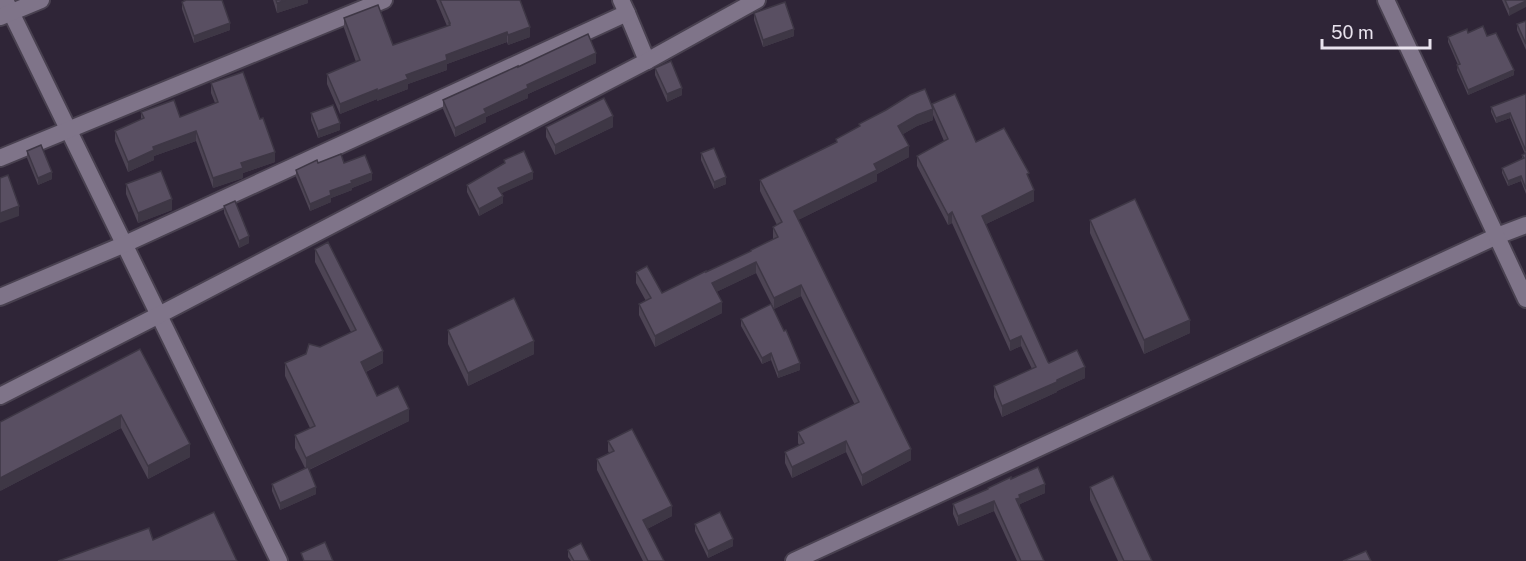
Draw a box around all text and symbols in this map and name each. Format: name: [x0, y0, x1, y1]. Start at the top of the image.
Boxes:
scale bar: [1322, 12, 1430, 50]
text: 50 m: [1331, 22, 1374, 43]

